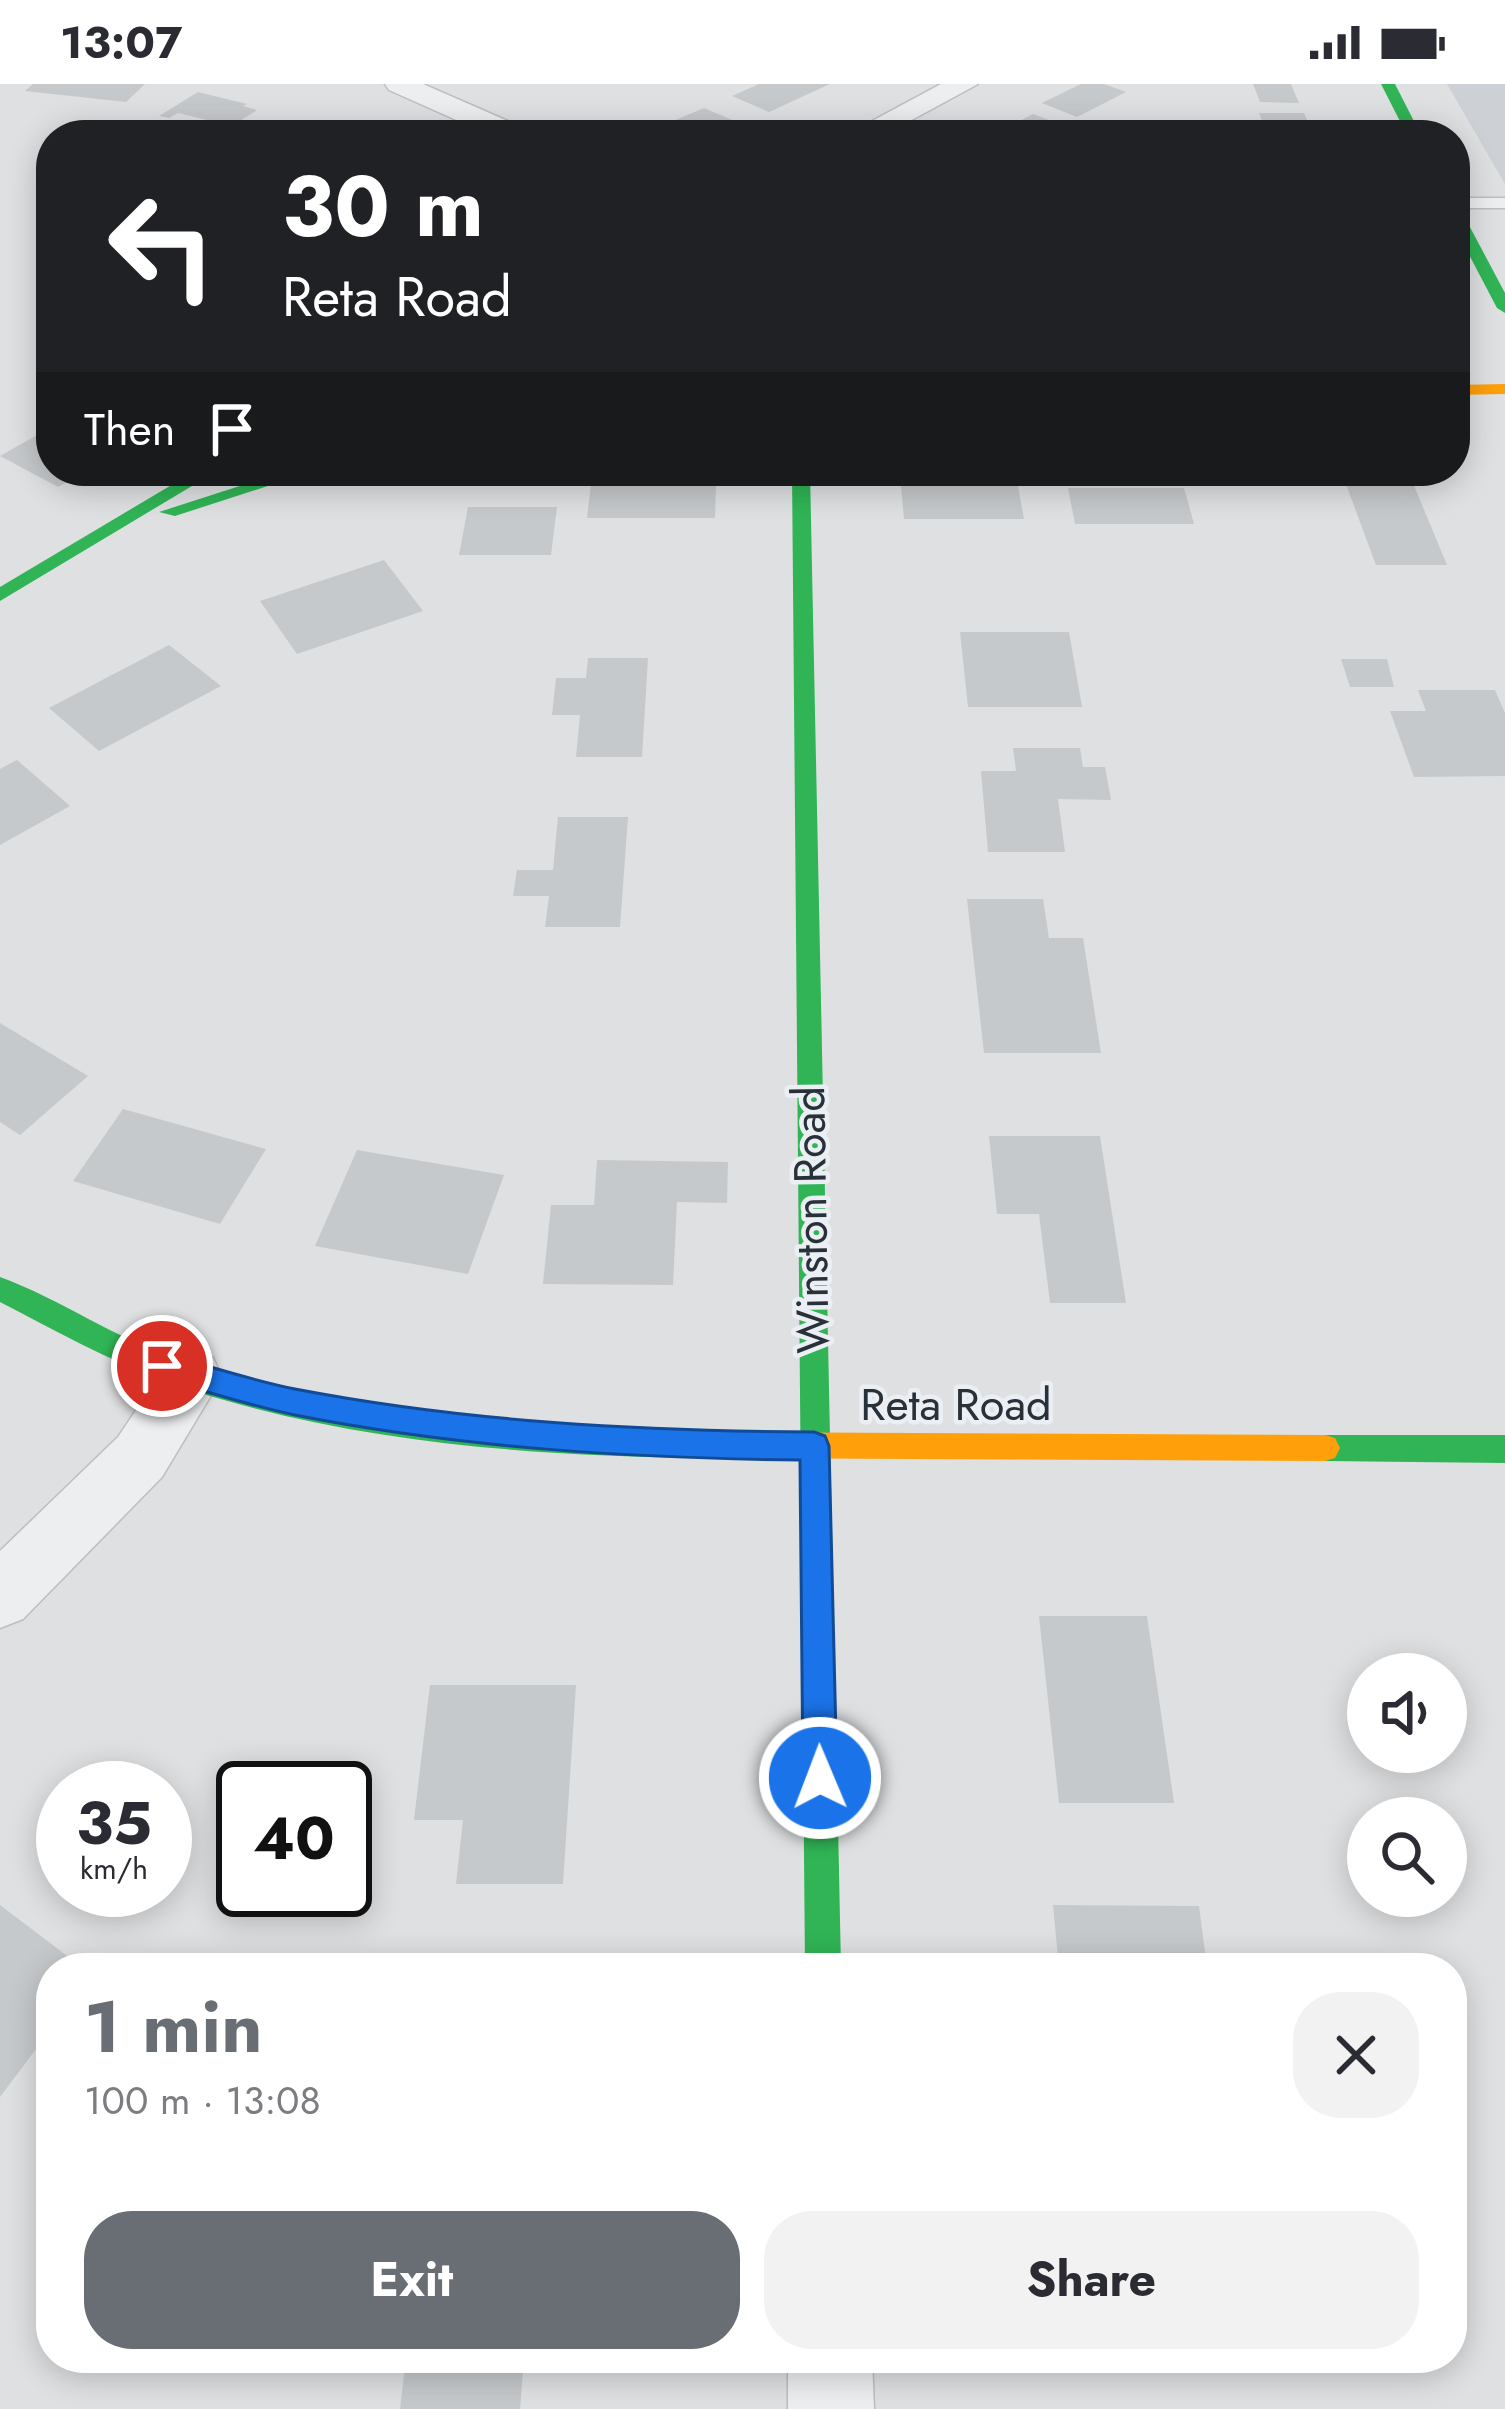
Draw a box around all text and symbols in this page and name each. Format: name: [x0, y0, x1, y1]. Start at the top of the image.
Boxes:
text: 13:07: [60, 10, 182, 75]
text: 30 m: [282, 146, 484, 268]
icon: left: [84, 168, 240, 324]
text: Reta Road: [282, 258, 512, 336]
icon: arrive: [199, 396, 265, 462]
text: Then: [84, 397, 175, 462]
street label: Winston Road: [776, 1086, 846, 1354]
pin: [111, 1315, 213, 1417]
icon: arrive: [129, 1333, 195, 1399]
street label: Reta Road: [860, 1372, 1052, 1437]
map controls: [1347, 1653, 1467, 1917]
button: sound: [1347, 1653, 1467, 1773]
position arrow: [757, 1715, 883, 1841]
speed limit sign: 40: [216, 1761, 372, 1917]
text: 35: [76, 1780, 152, 1867]
button: search: [1347, 1797, 1467, 1917]
text: km/h: [80, 1847, 148, 1890]
text: 1 min: [84, 1975, 263, 2079]
button: close: [1293, 1992, 1419, 2118]
text: 100 m · 13:08: [84, 2072, 321, 2129]
button: Exit: [84, 2211, 740, 2349]
button: Share: [764, 2211, 1419, 2349]

